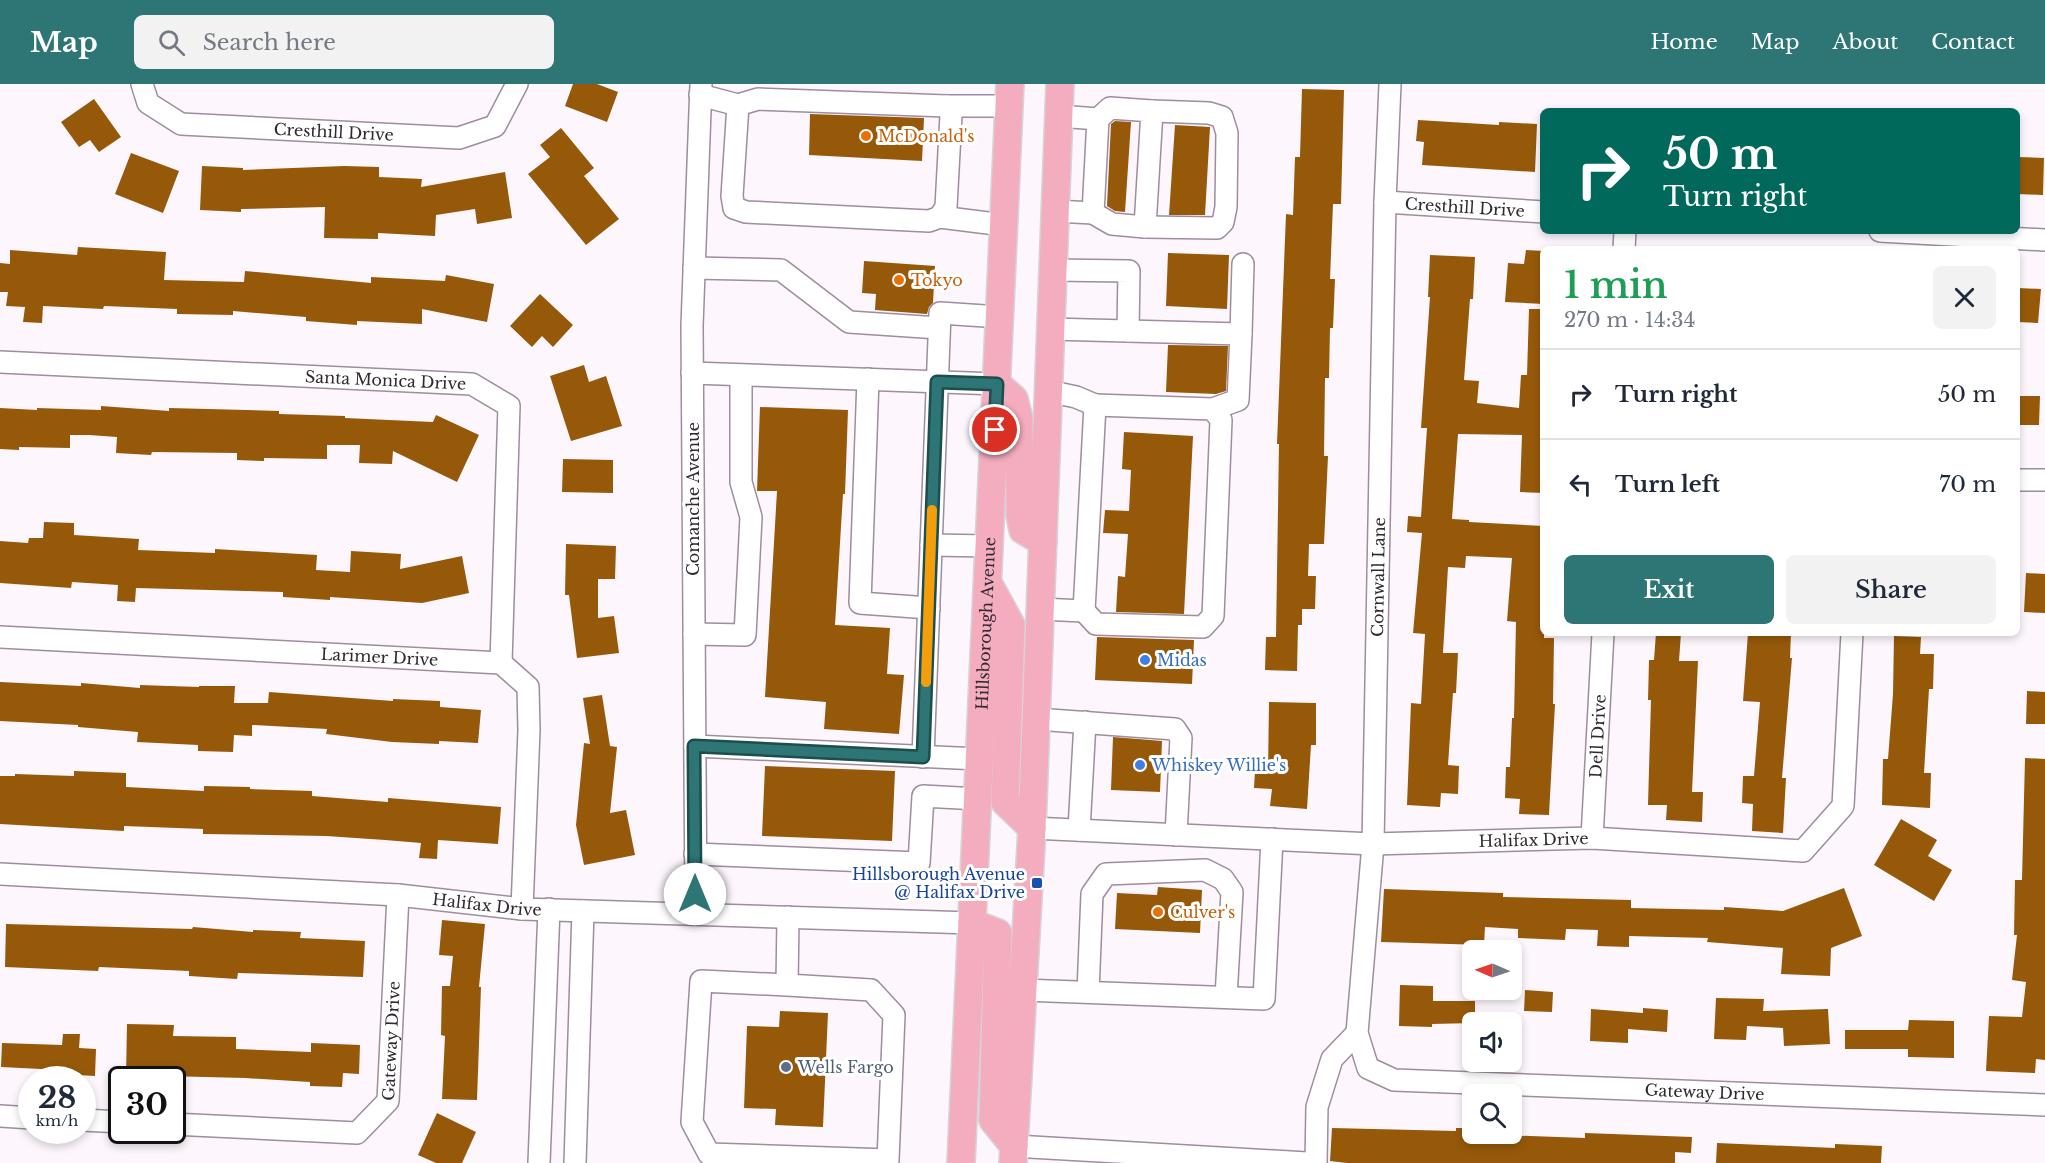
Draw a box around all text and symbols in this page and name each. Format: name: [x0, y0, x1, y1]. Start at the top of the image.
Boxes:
search box: [134, 15, 554, 69]
text: Map: [30, 25, 98, 60]
icon: search: [155, 26, 188, 59]
text: Search here: [203, 29, 336, 56]
text: Home: [1651, 29, 1718, 55]
text: Map: [1751, 29, 1799, 55]
text: About: [1832, 29, 1898, 55]
text: Contact: [1931, 29, 2015, 55]
street label: Cresthill Drive: [273, 119, 394, 145]
place label: McDonald's: [878, 126, 975, 146]
text: 50 m: [1663, 128, 1777, 180]
marker: McDonald's: [859, 129, 873, 143]
icon: right: [1564, 132, 1642, 210]
text: Turn right: [1663, 180, 1807, 213]
street label: Cresthill Drive: [1404, 193, 1525, 221]
text: 1 min: [1564, 263, 1668, 308]
button: close: [1933, 266, 1996, 329]
place label: Tokyo: [911, 270, 963, 290]
marker: Tokyo: [892, 273, 906, 287]
text: 270 m · 14:34: [1564, 308, 1695, 332]
street label: Santa Monica Drive: [305, 366, 467, 394]
icon: right: [1564, 378, 1597, 411]
text: Turn right: [1615, 381, 1737, 408]
text: 50 m: [1938, 381, 1996, 408]
pin: [969, 404, 1020, 455]
icon: arrive: [978, 413, 1011, 446]
street label: Comanche Avenue: [683, 422, 703, 576]
icon: left: [1564, 468, 1597, 501]
text: Turn left: [1615, 471, 1720, 498]
text: 70 m: [1939, 471, 1996, 498]
street label: Cornwall Lane: [1367, 517, 1389, 637]
street label: Hillsborough Avenue: [972, 537, 999, 710]
button: Exit: [1564, 555, 1774, 624]
button: Share: [1786, 555, 1996, 624]
street label: Larimer Drive: [320, 644, 439, 670]
place label: Midas: [1157, 650, 1207, 670]
marker: Midas: [1138, 653, 1152, 667]
street label: Dell Drive: [1585, 694, 1610, 779]
place label: Whiskey Willie's: [1151, 755, 1286, 775]
marker: Whiskey Willie's: [1133, 758, 1147, 772]
street label: Halifax Drive: [1478, 828, 1589, 851]
position arrow: [663, 862, 727, 926]
place label: Hillsborough Avenue @ Halifax Drive: [852, 864, 1025, 902]
marker: Hillsborough Avenue @ Halifax Drive: [1030, 876, 1044, 890]
street label: Halifax Drive: [431, 889, 542, 920]
place label: Culver's: [1170, 902, 1235, 922]
marker: Culver's: [1151, 905, 1165, 919]
north arrow: [1462, 940, 1522, 1000]
map controls: [1462, 940, 1522, 1144]
street label: Gateway Drive: [378, 980, 404, 1101]
button: sound: [1462, 1012, 1522, 1072]
place label: Wells Fargo: [797, 1057, 894, 1077]
marker: Wells Fargo: [779, 1060, 793, 1074]
speed limit sign: 30: [108, 1066, 186, 1144]
text: 28: [38, 1079, 76, 1116]
street label: Gateway Drive: [1644, 1080, 1765, 1104]
button: search: [1462, 1084, 1522, 1144]
text: km/h: [36, 1111, 78, 1130]

